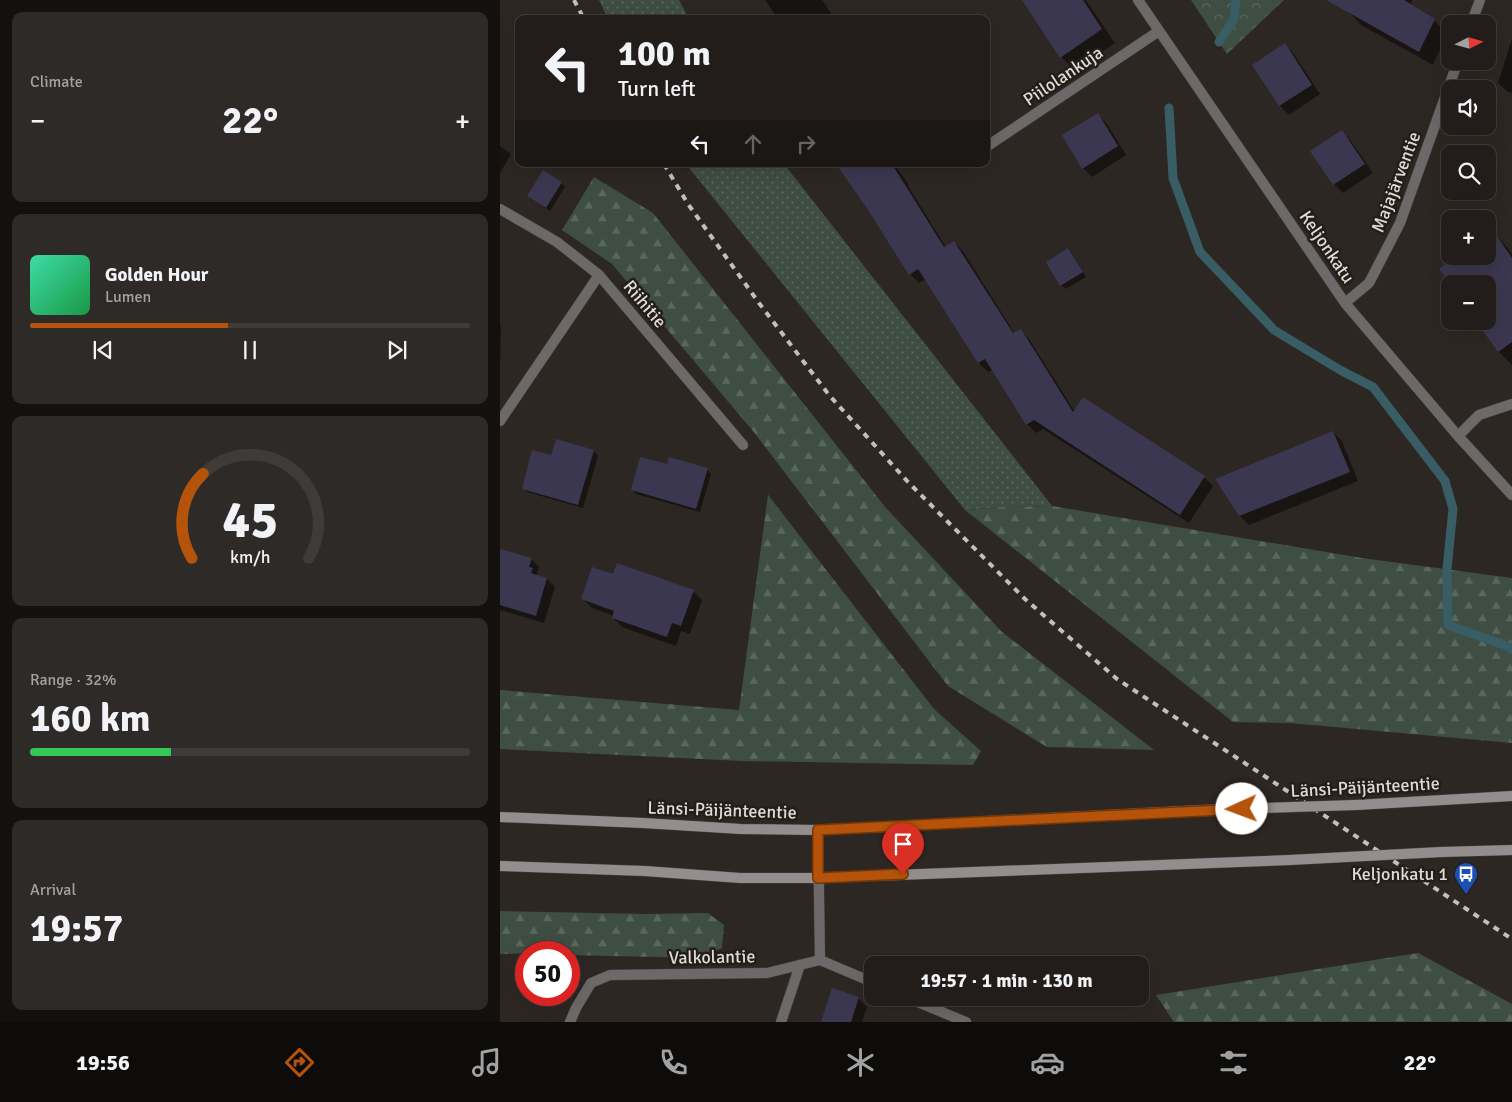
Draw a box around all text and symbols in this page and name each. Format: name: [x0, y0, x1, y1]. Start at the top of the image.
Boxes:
north arrow: [1441, 15, 1496, 70]
map controls: [1441, 15, 1496, 330]
text: 100 m: [618, 32, 711, 75]
icon: left: [535, 35, 600, 100]
street label: Piilolankuja: [1019, 41, 1107, 111]
text: Climate: [30, 72, 83, 92]
text: Turn left: [618, 75, 696, 102]
button: sound: [1441, 80, 1496, 135]
text: 22°: [222, 97, 278, 144]
text: −: [30, 104, 45, 138]
text: +: [455, 104, 470, 138]
street label: Majajärventie: [1367, 128, 1425, 236]
icon: left: [686, 130, 714, 158]
icon: ahead: [739, 130, 767, 158]
icon: right: [792, 130, 820, 158]
button: search: [1441, 145, 1496, 200]
street label: Keljonkatu: [1295, 206, 1359, 288]
button: +: [1441, 210, 1496, 265]
text: Golden Hour: [105, 263, 208, 287]
button: −: [1441, 275, 1496, 330]
street label: Riihitie: [619, 276, 671, 332]
text: Lumen: [105, 287, 151, 307]
icon: previous: [89, 336, 117, 364]
icon: pause: [236, 336, 264, 364]
icon: next: [383, 336, 411, 364]
text: 45: [222, 488, 278, 552]
text: km/h: [230, 546, 270, 568]
text: Range · 32%: [30, 670, 116, 690]
text: 160 km: [30, 695, 151, 742]
street label: Länsi-Päijänteentie: [1290, 772, 1440, 802]
position arrow: [1215, 782, 1267, 834]
street label: Länsi-Päijänteentie: [647, 796, 797, 824]
pin: [882, 823, 924, 874]
icon: arrive: [889, 830, 917, 858]
bus stop icon: Keljonkatu 1: [1453, 861, 1479, 895]
place label: Keljonkatu 1: [1351, 863, 1448, 885]
text: Arrival: [30, 880, 76, 900]
text: 19:57: [30, 905, 123, 952]
speed limit sign: 50: [515, 941, 580, 1006]
street label: Valkolantie: [668, 945, 756, 969]
text: 19:57 · 1 min · 130 m: [920, 969, 1093, 993]
icon: directions: [282, 1045, 317, 1080]
icon: music: [469, 1045, 504, 1080]
icon: phone: [656, 1045, 691, 1080]
icon: climate: [843, 1045, 878, 1080]
icon: car: [1030, 1045, 1065, 1080]
icon: filters: [1216, 1045, 1251, 1080]
text: 19:56: [76, 1049, 130, 1076]
text: 22°: [1403, 1049, 1436, 1076]

